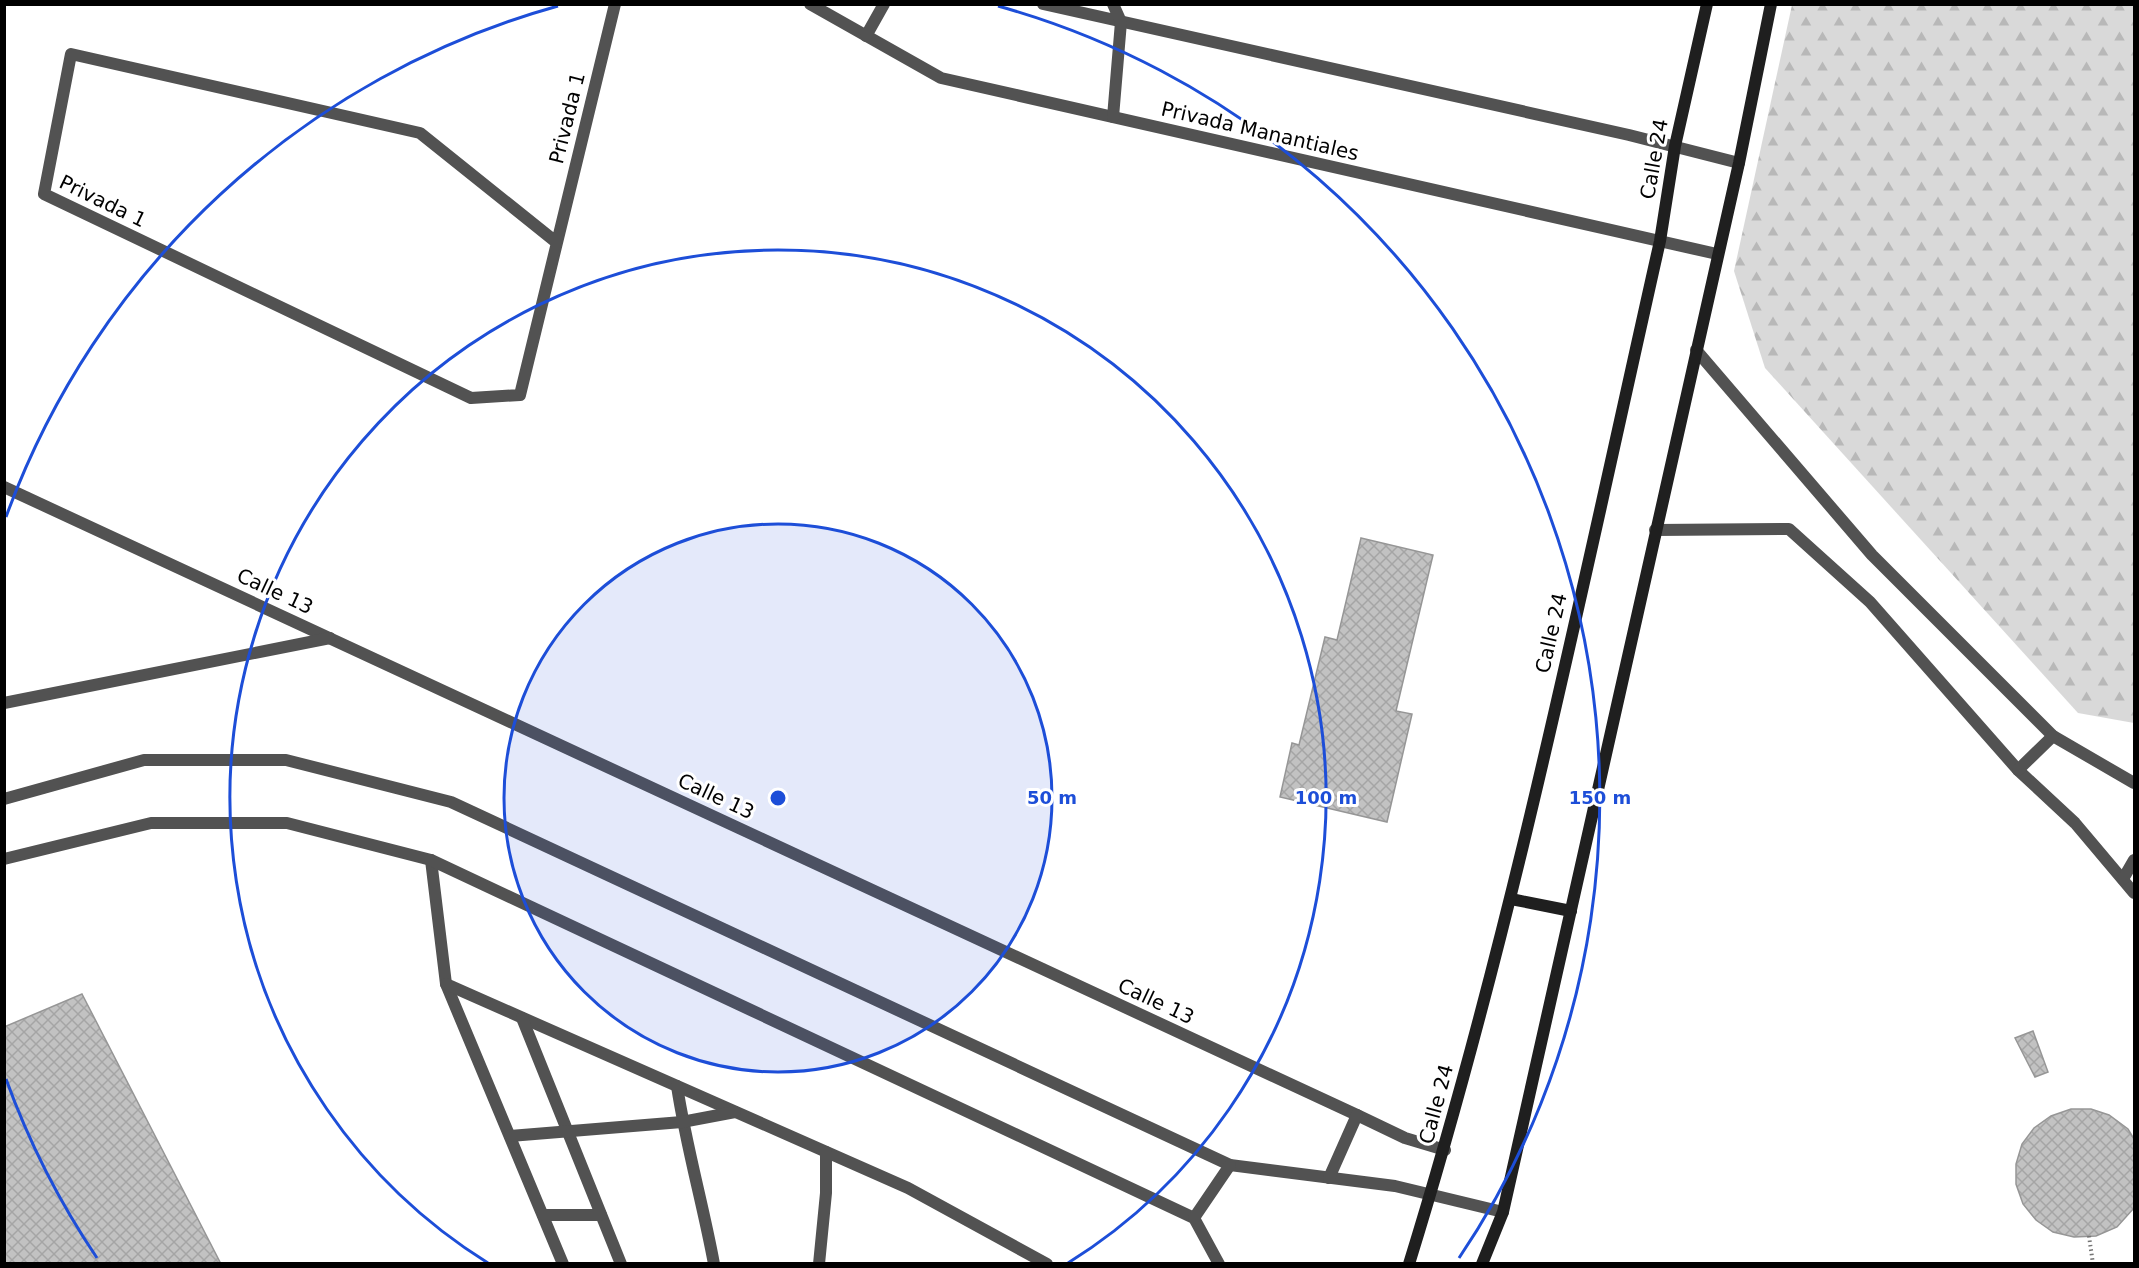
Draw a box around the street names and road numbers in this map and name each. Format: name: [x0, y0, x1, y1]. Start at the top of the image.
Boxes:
street label: Privada 1: [544, 70, 590, 166]
street label: Privada Manantiales: [1159, 97, 1361, 165]
street label: Calle 24: [1635, 117, 1673, 201]
street label: Privada 1: [56, 170, 150, 232]
street label: Calle 13: [233, 563, 317, 619]
street label: Calle 24: [1530, 591, 1572, 675]
street label: Calle 13: [674, 768, 758, 824]
street label: Calle 13: [1114, 973, 1198, 1029]
street label: Calle 24: [1414, 1062, 1458, 1146]

